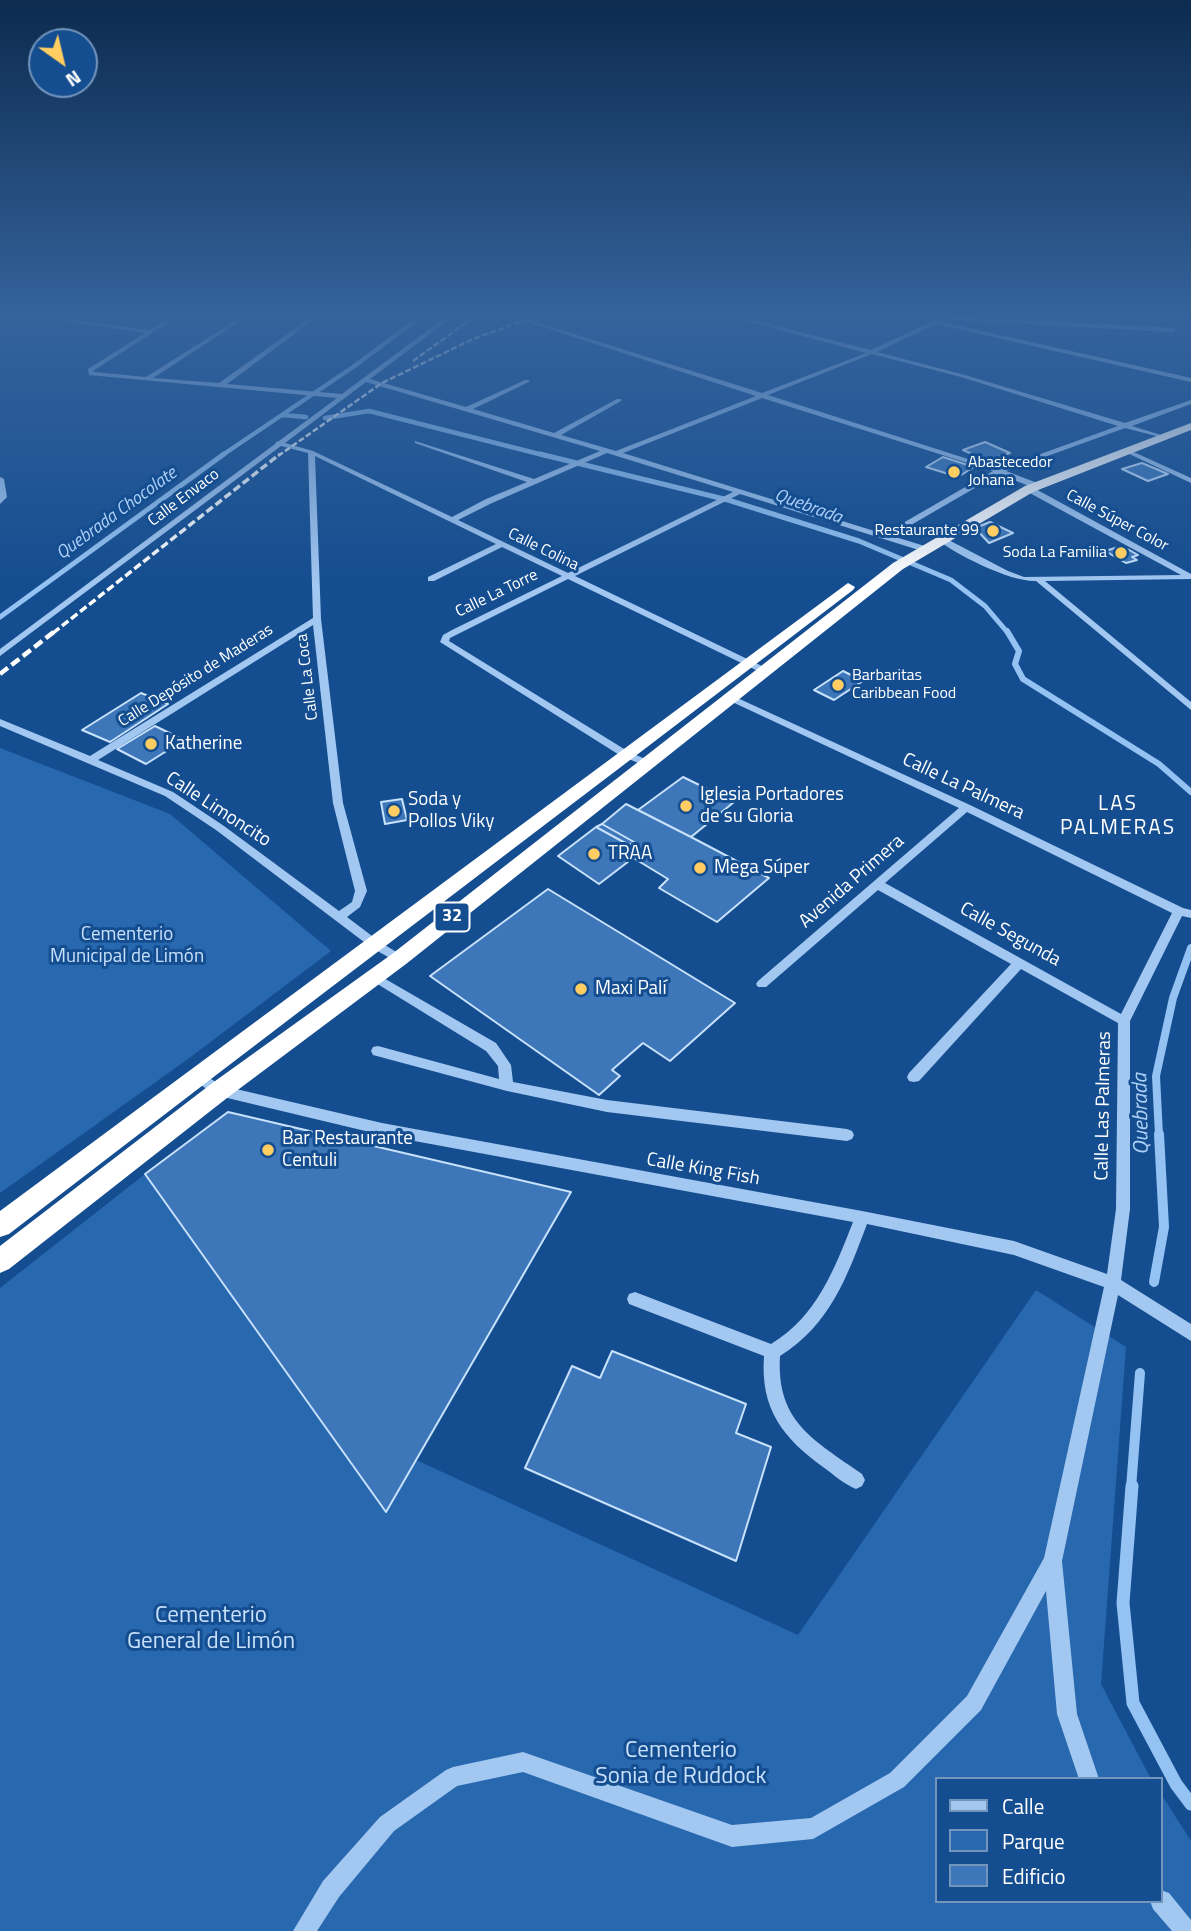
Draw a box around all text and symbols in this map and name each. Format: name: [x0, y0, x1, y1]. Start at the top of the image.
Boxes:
north arrow: [28, 28, 98, 98]
text: N: [60, 63, 87, 95]
place label: Abastecedor Johana: [968, 453, 1053, 491]
water label: Quebrada Chocolate: [52, 463, 182, 565]
marker: Abastecedor Johana: [946, 464, 962, 480]
street label: Calle Envaco: [145, 465, 223, 531]
water label: Quebrada: [771, 485, 845, 529]
street label: Calle Súper Color: [1063, 486, 1171, 556]
place label: Restaurante 99: [874, 521, 979, 541]
marker: Restaurante 99: [985, 523, 1001, 539]
street label: Calle Colina: [504, 525, 582, 575]
place label: Soda La Familia: [1003, 543, 1107, 563]
marker: Soda La Familia: [1113, 545, 1129, 561]
street label: Calle La Torre: [453, 566, 541, 622]
street label: Calle Depósito de Maderas: [115, 621, 277, 731]
street label: Calle La Coca: [293, 633, 323, 721]
place label: Barbaritas Caribbean Food: [852, 666, 956, 704]
marker: Barbaritas Caribbean Food: [830, 677, 846, 693]
place label: Katherine: [165, 733, 242, 755]
marker: Katherine: [143, 736, 159, 752]
street label: Calle La Palmera: [898, 749, 1028, 825]
street label: Calle Limoncito: [161, 768, 275, 852]
place label: Iglesia Portadores de su Gloria: [700, 784, 844, 828]
place label: Soda y Pollos Viky: [408, 789, 495, 833]
district label: LAS PALMERAS: [1061, 792, 1175, 842]
marker: Iglesia Portadores de su Gloria: [678, 798, 694, 814]
marker: Soda y Pollos Viky: [386, 803, 402, 819]
street label: Avenida Primera: [795, 830, 909, 934]
place label: TRAA: [608, 843, 652, 865]
marker: TRAA: [586, 846, 602, 862]
place label: Mega Súper: [714, 857, 809, 879]
marker: Mega Súper: [692, 860, 708, 876]
street label: Calle Segunda: [956, 898, 1064, 972]
road number: 32: [434, 902, 470, 932]
park label: Cementerio Municipal de Limón: [50, 924, 204, 968]
place label: Maxi Palí: [595, 978, 667, 1000]
marker: Maxi Palí: [573, 981, 589, 997]
street label: Calle Las Palmeras: [1091, 1031, 1117, 1181]
water label: Quebrada: [1129, 1073, 1155, 1155]
place label: Bar Restaurante Centuli: [282, 1128, 413, 1172]
marker: Bar Restaurante Centuli: [260, 1142, 276, 1158]
street label: Calle King Fish: [645, 1149, 761, 1191]
park label: Cementerio General de Limón: [127, 1602, 295, 1656]
park label: Cementerio Sonia de Ruddock: [595, 1737, 767, 1791]
legend: [936, 1777, 1163, 1903]
text: Calle: [1002, 1790, 1044, 1822]
text: Parque: [1002, 1825, 1065, 1857]
text: Edificio: [1002, 1860, 1066, 1892]

